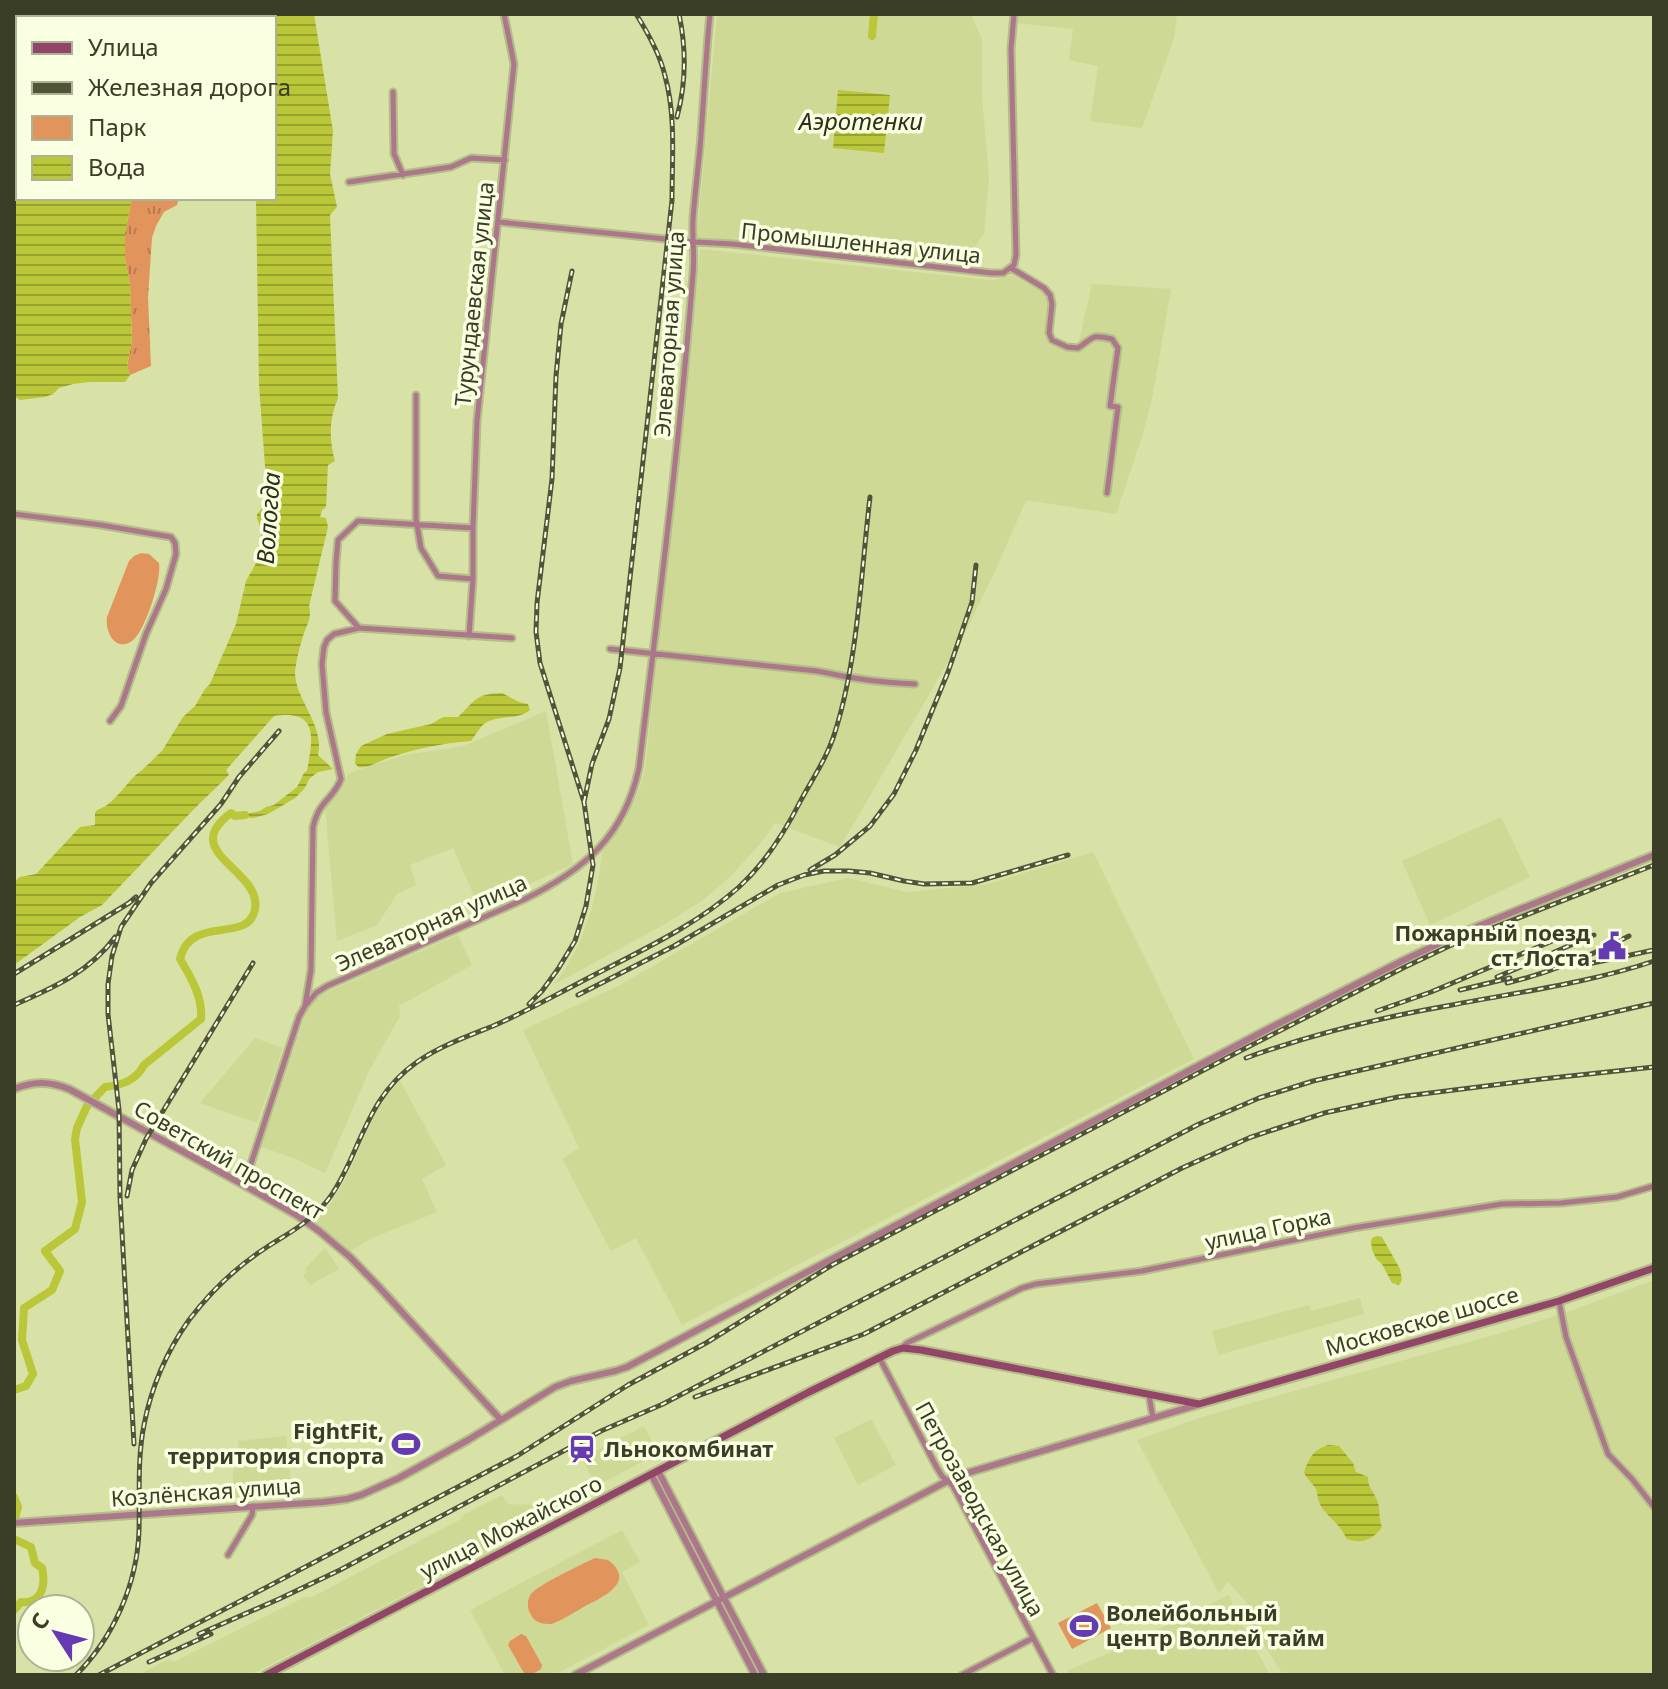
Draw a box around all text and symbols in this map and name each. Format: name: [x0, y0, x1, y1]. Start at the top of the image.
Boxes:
legend: [16, 16, 276, 200]
text: Улица: [88, 30, 159, 63]
text: Железная дорога: [88, 70, 291, 103]
water label: Аэротенки: [797, 104, 923, 137]
text: Парк: [88, 110, 147, 143]
text: Вода: [88, 150, 146, 183]
street label: Турундаевская улица: [446, 180, 500, 408]
street label: Промышленная улица: [740, 214, 982, 270]
street label: Элеваторная улица: [646, 230, 690, 438]
water label: Вологда: [248, 470, 287, 565]
street label: Элеваторная улица: [330, 866, 531, 978]
place label: Пожарный поезд ст. Лоста: [1394, 917, 1590, 972]
public building icon: Пожарный поезд ст. Лоста: [1597, 931, 1627, 961]
street label: Советский проспект: [129, 1092, 330, 1226]
street label: улица Горка: [1202, 1200, 1334, 1256]
street label: Московское шоссе: [1322, 1278, 1522, 1362]
street label: Петрозаводская улица: [909, 1396, 1053, 1621]
place label: FightFit, территория спорта: [168, 1415, 384, 1470]
sports icon: FightFit, территория спорта: [391, 1429, 421, 1459]
place label: Льнокомбинат: [604, 1433, 773, 1463]
station icon: Льнокомбинат: [567, 1434, 597, 1464]
street label: улица Можайского: [414, 1467, 607, 1585]
street label: Козлёнская улица: [110, 1469, 302, 1513]
north arrow: [16, 1593, 96, 1673]
place label: Волейбольный центр Воллей тайм: [1106, 1597, 1325, 1652]
text: С: [23, 1606, 55, 1635]
sports icon: Волейбольный центр Воллей тайм: [1069, 1611, 1099, 1641]

